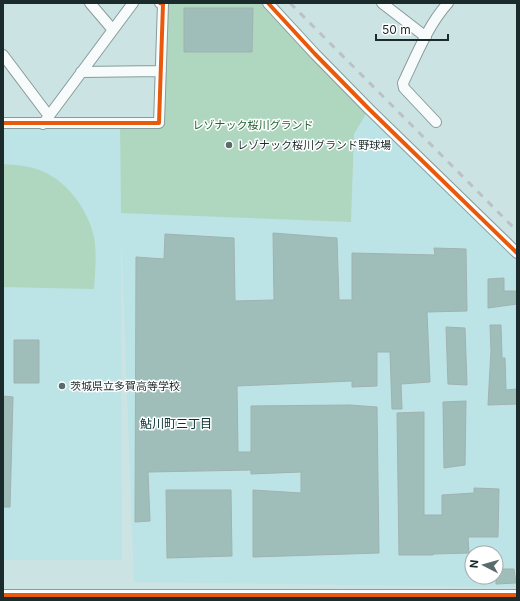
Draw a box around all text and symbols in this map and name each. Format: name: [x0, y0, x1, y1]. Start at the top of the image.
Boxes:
scale bar: [376, 16, 448, 42]
text: 50 m: [382, 22, 411, 37]
park label: レゾナック桜川グランド: [193, 118, 314, 132]
place label: レゾナック桜川グランド野球場: [237, 138, 391, 152]
marker: レゾナック桜川グランド野球場: [224, 140, 234, 150]
place label: 茨城県立多賀高等学校: [70, 379, 180, 393]
marker: 茨城県立多賀高等学校: [57, 381, 67, 391]
district label: 鮎川町三丁目: [140, 416, 212, 431]
north arrow: [464, 545, 504, 585]
text: N: [467, 559, 481, 569]

